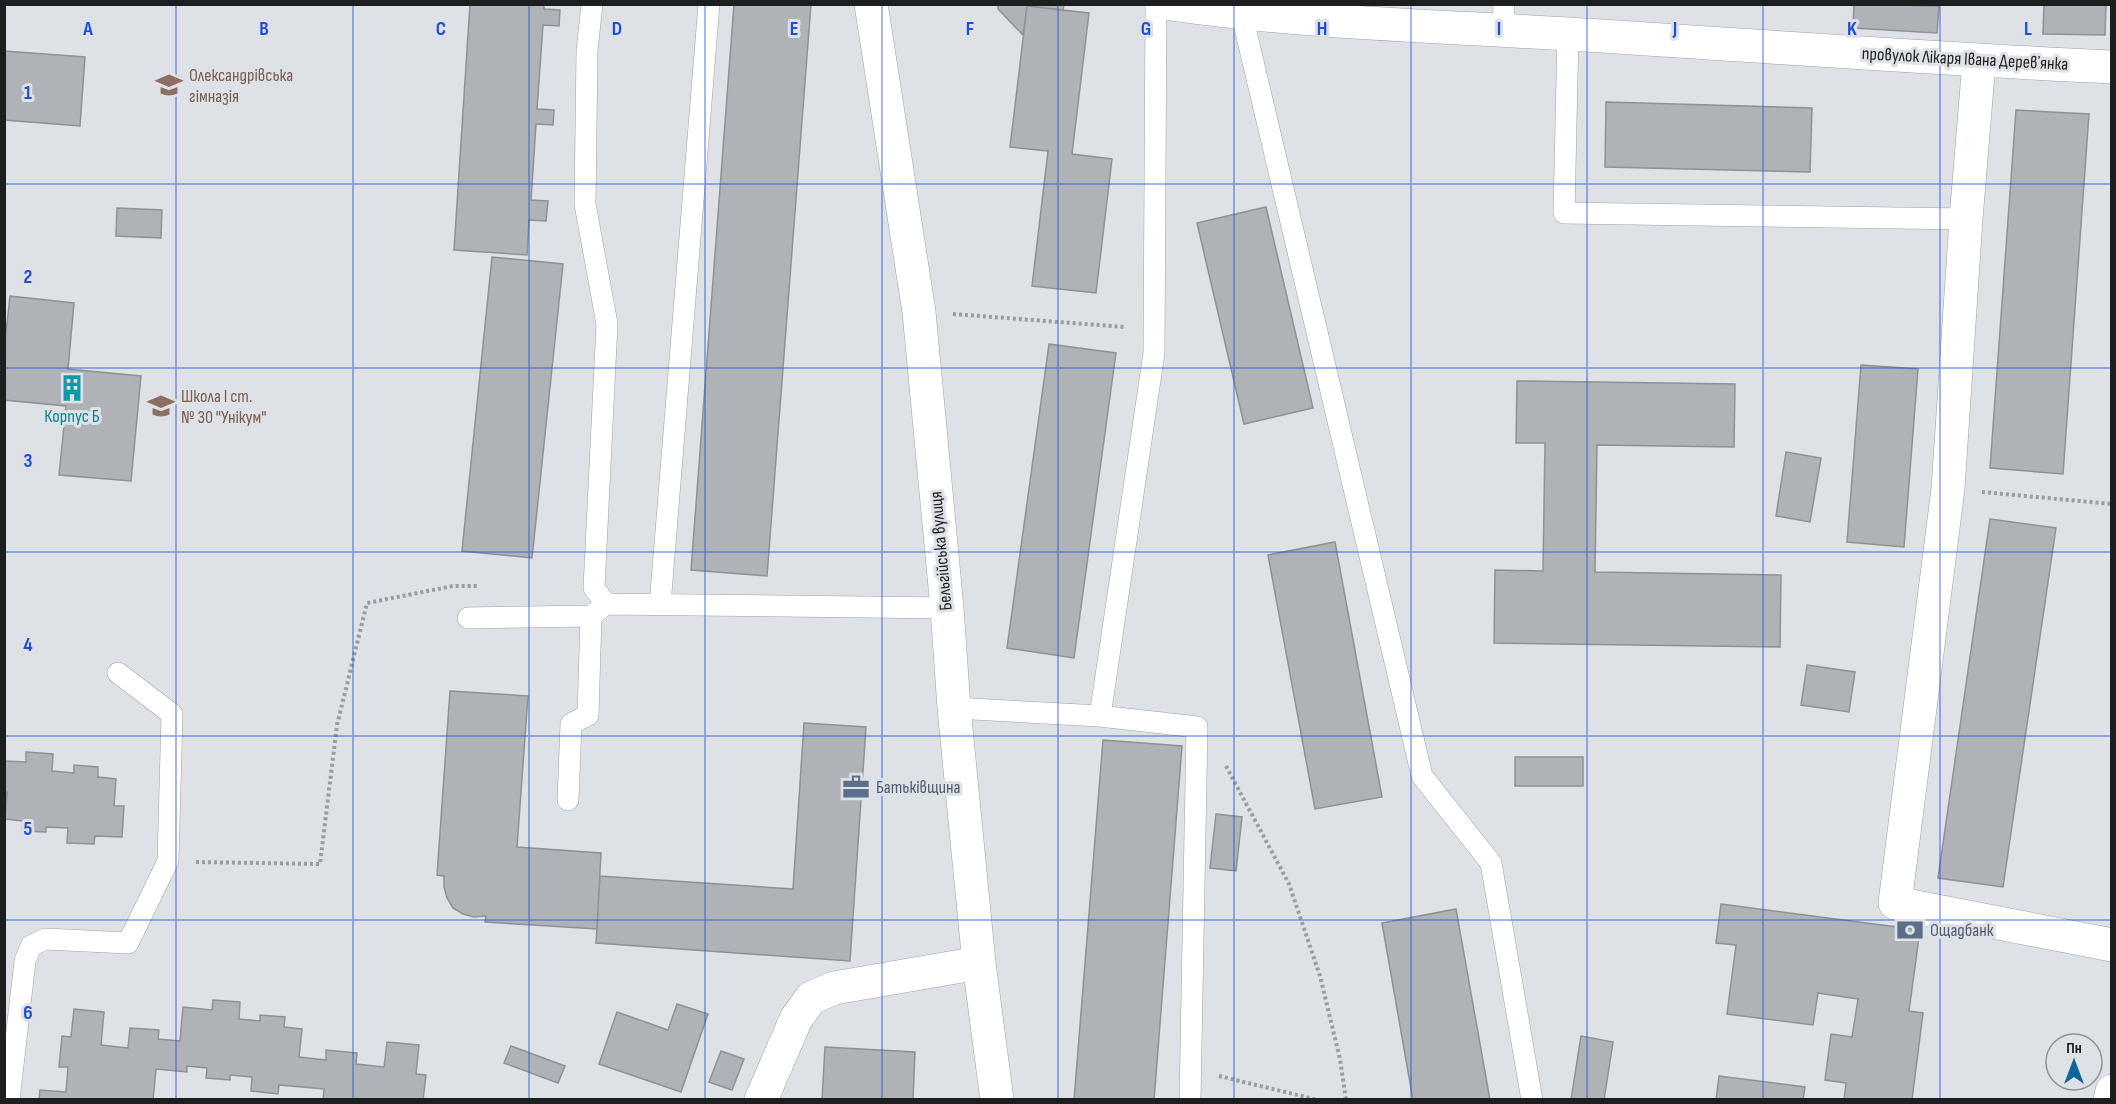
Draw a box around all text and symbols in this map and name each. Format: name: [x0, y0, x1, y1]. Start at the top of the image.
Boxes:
text: A: [82, 17, 93, 41]
text: B: [259, 17, 269, 41]
text: C: [436, 17, 446, 41]
text: D: [612, 17, 622, 41]
text: E: [790, 17, 798, 41]
text: F: [966, 17, 974, 41]
text: G: [1141, 17, 1151, 41]
text: H: [1317, 17, 1327, 41]
text: I: [1497, 17, 1501, 41]
text: J: [1672, 17, 1677, 41]
text: K: [1847, 17, 1857, 41]
text: L: [2024, 17, 2032, 41]
street label: провулок Лікаря Івана Деревʼянка: [1861, 43, 2069, 75]
place label: Олександрівська гімназія: [189, 65, 293, 107]
school or university icon: Олександрівська гімназія: [154, 70, 184, 100]
text: 1: [24, 81, 32, 105]
text: 2: [24, 265, 32, 289]
building icon: Корпус Б: [57, 373, 87, 403]
place label: Школа І ст. № 30 "Унікум": [181, 386, 267, 428]
school or university icon: Школа І ст. № 30 "Унікум": [146, 391, 176, 421]
place label: Корпус Б: [44, 406, 100, 427]
text: 3: [24, 449, 33, 473]
street label: Бельгійська вулиця: [925, 491, 957, 611]
text: 4: [23, 633, 33, 657]
office icon: Батьківщина: [841, 772, 871, 802]
place label: Батьківщина: [876, 777, 961, 798]
text: 5: [24, 817, 33, 841]
bank icon: Ощадбанк: [1895, 915, 1925, 945]
place label: Ощадбанк: [1930, 920, 1994, 941]
text: 6: [23, 1001, 33, 1025]
north arrow: [2044, 1032, 2104, 1092]
text: Пн: [2066, 1039, 2082, 1058]

